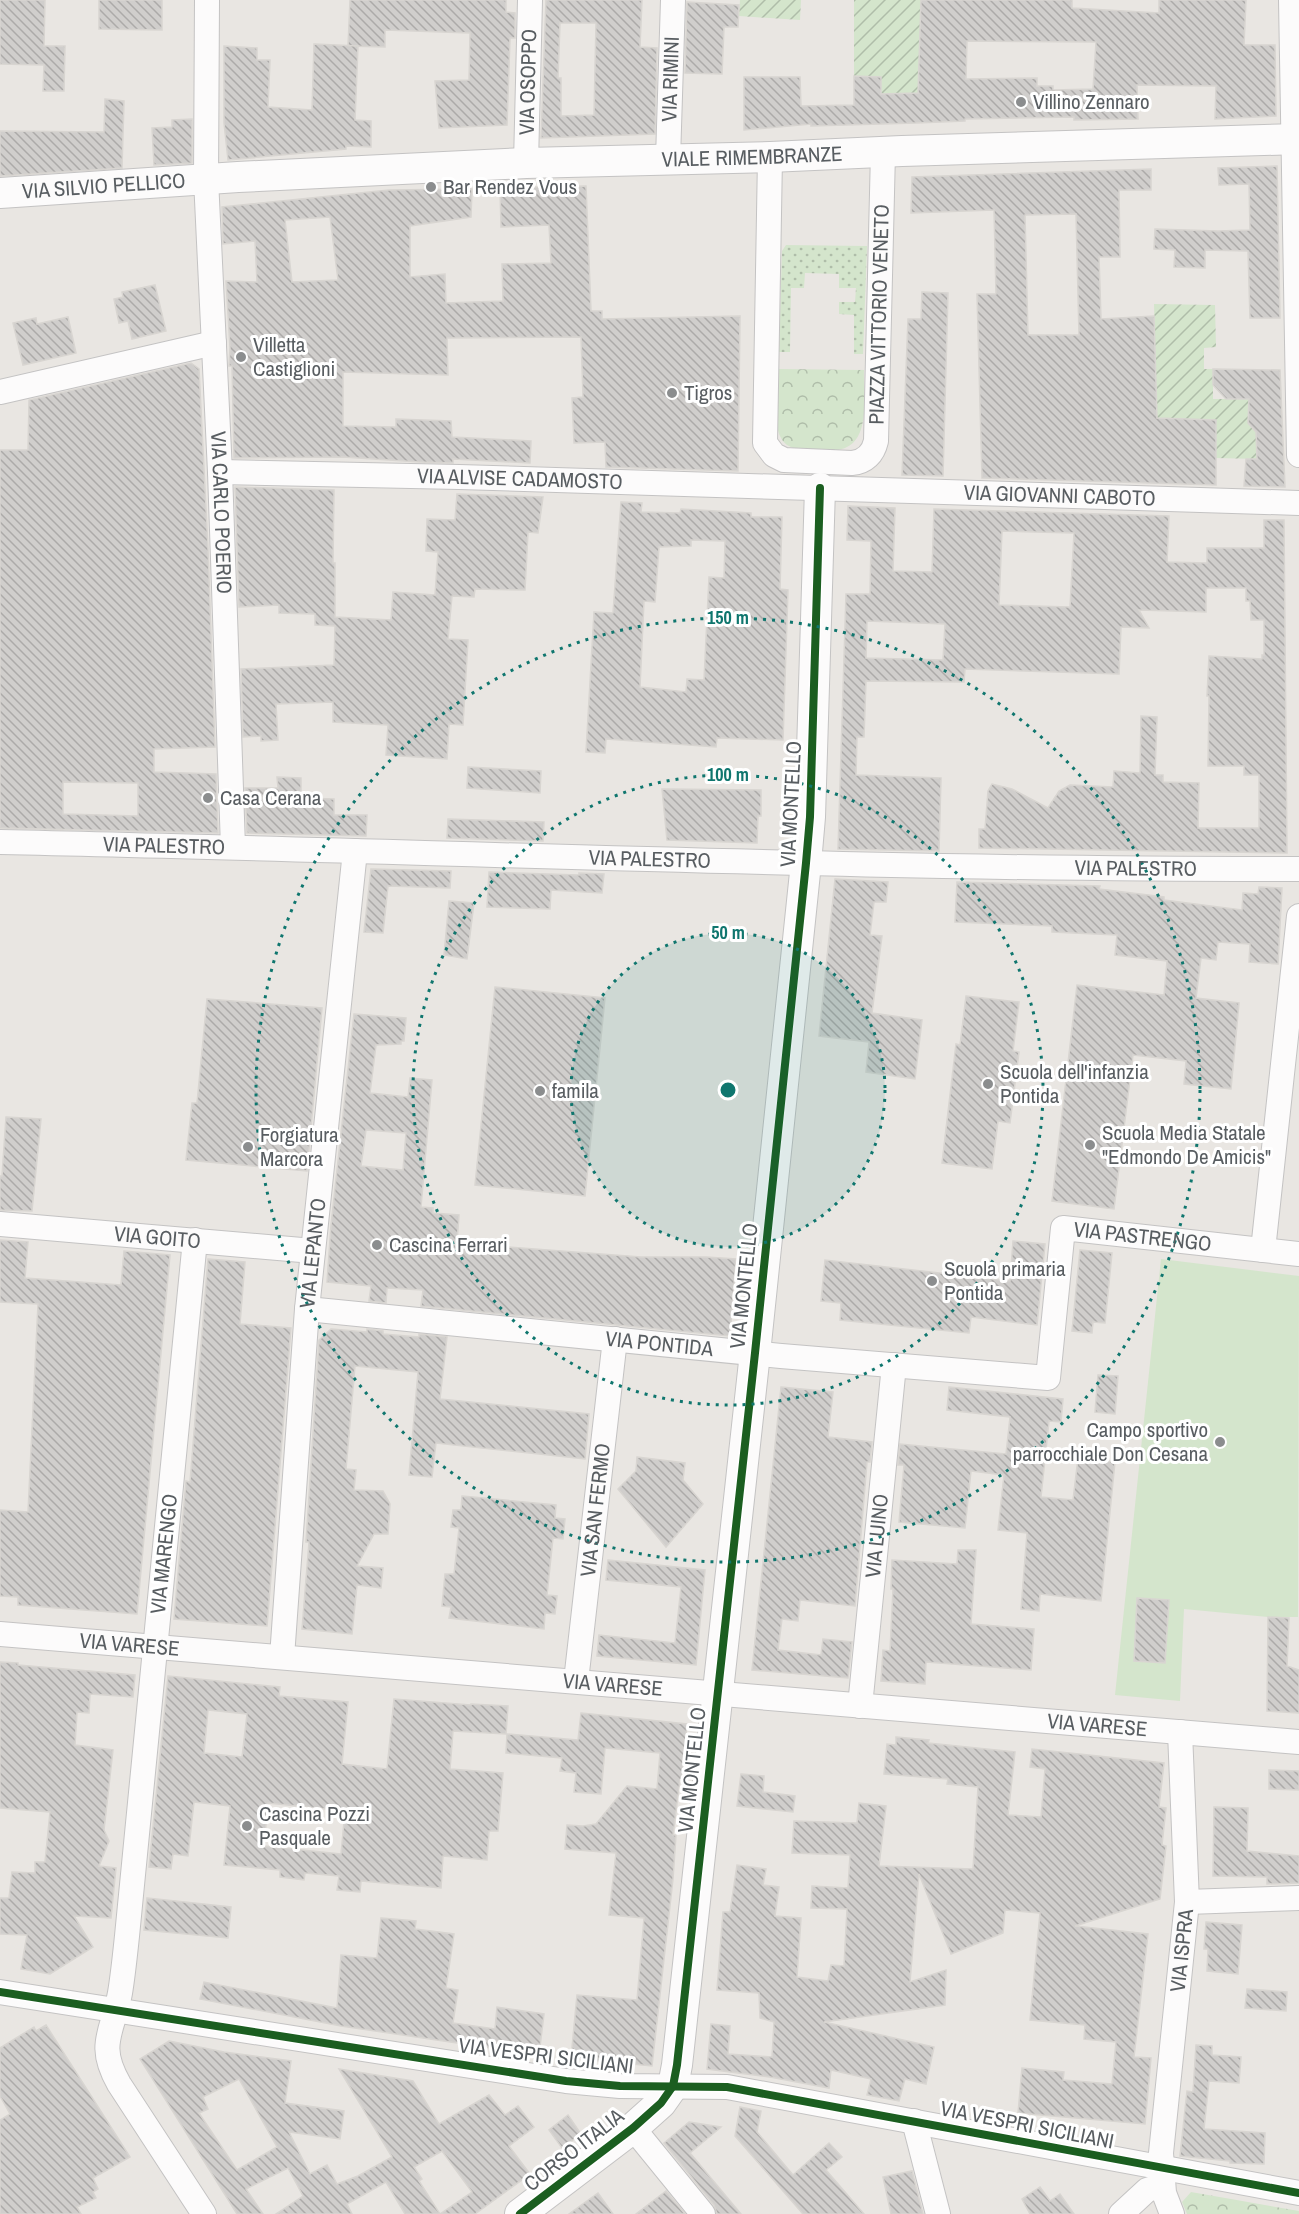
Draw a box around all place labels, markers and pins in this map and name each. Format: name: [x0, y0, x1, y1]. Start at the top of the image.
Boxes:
place label: Villino Zennaro: [1033, 87, 1150, 116]
marker: Villino Zennaro: [1014, 95, 1028, 109]
place label: Bar Rendez Vous: [443, 172, 577, 201]
marker: Bar Rendez Vous: [424, 180, 438, 194]
place label: Villetta Castiglioni: [253, 330, 335, 383]
marker: Villetta Castiglioni: [234, 350, 248, 364]
place label: Tigros: [684, 378, 732, 407]
marker: Tigros: [665, 386, 679, 400]
place label: Casa Cerana: [220, 783, 322, 812]
marker: Casa Cerana: [201, 791, 215, 805]
place label: Scuola dell'infanzia Pontida: [1000, 1057, 1149, 1110]
place label: famila: [552, 1076, 599, 1105]
marker: Scuola dell'infanzia Pontida: [981, 1077, 995, 1091]
centre of rings: [718, 1080, 738, 1100]
marker: famila: [533, 1084, 547, 1098]
place label: Scuola Media Statale "Edmondo De Amicis": [1102, 1118, 1271, 1171]
place label: Forgiatura Marcora: [260, 1120, 339, 1173]
marker: Scuola Media Statale "Edmondo De Amicis": [1083, 1138, 1097, 1152]
marker: Forgiatura Marcora: [241, 1140, 255, 1154]
place label: Cascina Ferrari: [389, 1230, 508, 1259]
marker: Cascina Ferrari: [370, 1238, 384, 1252]
place label: Scuola primaria Pontida: [944, 1254, 1066, 1307]
marker: Scuola primaria Pontida: [925, 1274, 939, 1288]
place label: Campo sportivo parrocchiale Don Cesana: [1013, 1415, 1208, 1468]
marker: Campo sportivo parrocchiale Don Cesana: [1213, 1435, 1227, 1449]
place label: Cascina Pozzi Pasquale: [259, 1799, 370, 1852]
marker: Cascina Pozzi Pasquale: [240, 1819, 254, 1833]

